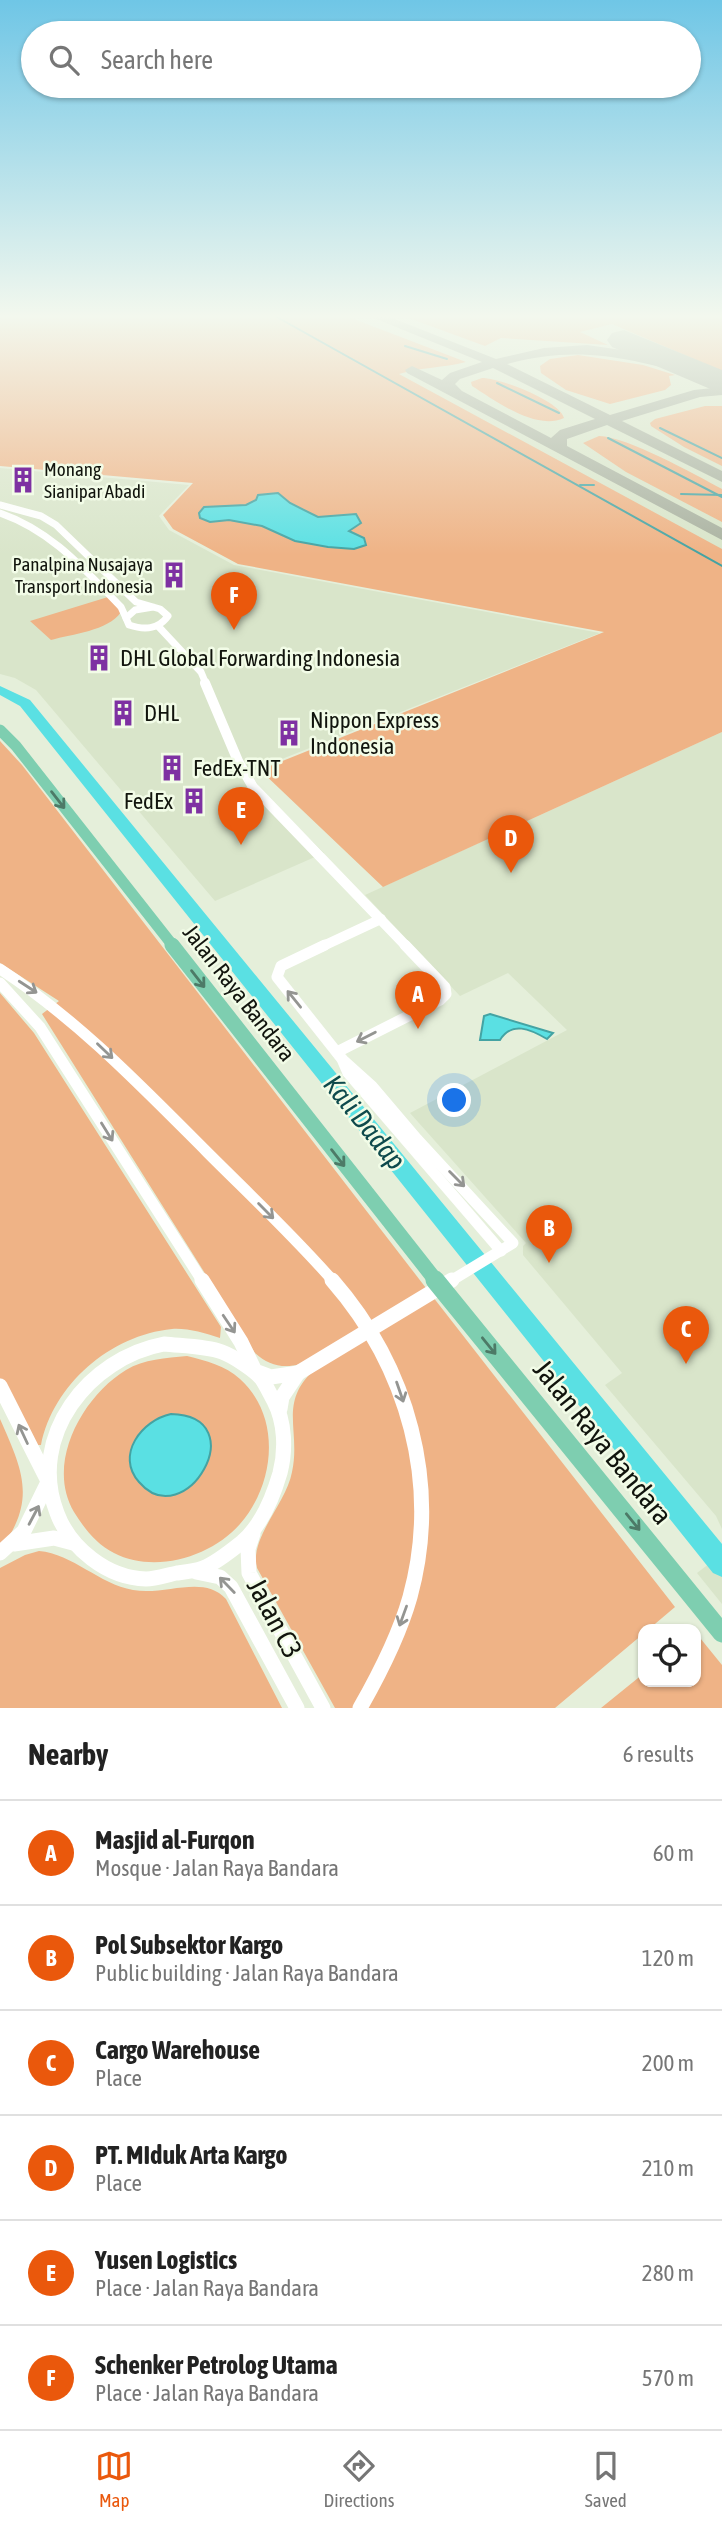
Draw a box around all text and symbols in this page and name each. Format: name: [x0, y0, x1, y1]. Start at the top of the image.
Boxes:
search box: [21, 21, 701, 98]
icon: search: [45, 41, 83, 79]
text: Search here: [101, 45, 213, 75]
place label: Monang Sianipar Abadi: [44, 458, 145, 502]
building icon: Monang Sianipar Abadi: [8, 465, 38, 495]
place label: Panalpina Nusajaya Transport Indonesia: [13, 553, 153, 597]
building icon: Panalpina Nusajaya Transport Indonesia: [159, 560, 189, 590]
pin: F: [211, 572, 257, 630]
building icon: DHL Global Forwarding Indonesia: [84, 643, 114, 673]
place label: DHL Global Forwarding Indonesia: [120, 645, 400, 671]
building icon: DHL: [108, 698, 138, 728]
place label: DHL: [144, 700, 179, 726]
place label: Nippon Express Indonesia: [310, 707, 439, 759]
building icon: Nippon Express Indonesia: [274, 718, 304, 748]
building icon: FedEx-TNT: [157, 753, 187, 783]
place label: FedEx-TNT: [193, 755, 281, 781]
building icon: FedEx: [179, 786, 209, 816]
pin: E: [218, 787, 264, 845]
place label: FedEx: [124, 788, 173, 814]
one-way arrow: [50, 790, 65, 809]
pin: D: [488, 815, 534, 873]
street label: Jalan Raya Bandara: [178, 920, 300, 1066]
one-way arrow: [190, 970, 205, 988]
pin: A: [395, 971, 441, 1029]
one-way arrow: [17, 980, 37, 994]
one-way arrow: [286, 991, 301, 1009]
one-way arrow: [356, 1031, 377, 1045]
one-way arrow: [96, 1042, 113, 1059]
water label: Kali Dadap: [317, 1068, 413, 1176]
your location: [437, 1083, 471, 1117]
one-way arrow: [100, 1122, 114, 1142]
one-way arrow: [331, 1149, 346, 1167]
one-way arrow: [448, 1171, 465, 1188]
one-way arrow: [258, 1203, 275, 1220]
pin: B: [526, 1205, 572, 1263]
pin: C: [663, 1306, 709, 1364]
one-way arrow: [221, 1314, 236, 1333]
one-way arrow: [481, 1337, 496, 1355]
street label: Jalan Raya Bandara: [527, 1353, 679, 1531]
one-way arrow: [395, 1381, 408, 1403]
one-way arrow: [16, 1424, 29, 1445]
one-way arrow: [27, 1505, 41, 1525]
one-way arrow: [625, 1513, 640, 1531]
street label: Jalan C3: [241, 1573, 309, 1663]
one-way arrow: [218, 1577, 235, 1594]
one-way arrow: [396, 1604, 408, 1626]
map controls: [638, 1624, 701, 1687]
button: locate: [638, 1624, 701, 1687]
text: Nearby: [28, 1737, 108, 1771]
text: 6 results: [623, 1741, 694, 1767]
text: Masjid al-Furqon: [95, 1825, 255, 1855]
text: A: [45, 1840, 57, 1866]
text: 60 m: [653, 1840, 694, 1866]
text: Mosque · Jalan Raya Bandara: [95, 1855, 339, 1881]
text: Pol Subsektor Kargo: [95, 1930, 283, 1960]
text: B: [46, 1945, 56, 1971]
text: 120 m: [642, 1945, 694, 1971]
text: Public building · Jalan Raya Bandara: [95, 1960, 399, 1986]
text: Cargo Warehouse: [95, 2035, 260, 2065]
text: C: [46, 2050, 56, 2076]
text: 200 m: [642, 2050, 694, 2076]
text: Place: [95, 2065, 142, 2091]
text: PT. MIduk Arta Kargo: [95, 2140, 287, 2170]
text: D: [45, 2155, 57, 2181]
text: 210 m: [642, 2155, 694, 2181]
text: Place: [95, 2170, 142, 2196]
text: Yusen Logistics: [95, 2245, 237, 2275]
text: E: [46, 2260, 56, 2286]
text: 280 m: [642, 2260, 694, 2286]
text: Place · Jalan Raya Bandara: [95, 2275, 319, 2301]
text: Schenker Petrolog Utama: [95, 2350, 338, 2380]
text: F: [46, 2365, 56, 2391]
text: 570 m: [642, 2365, 694, 2391]
text: Place · Jalan Raya Bandara: [95, 2380, 319, 2406]
tab: Map: [95, 2447, 133, 2511]
tab: Directions: [324, 2447, 394, 2511]
tab: Saved: [585, 2447, 627, 2511]

